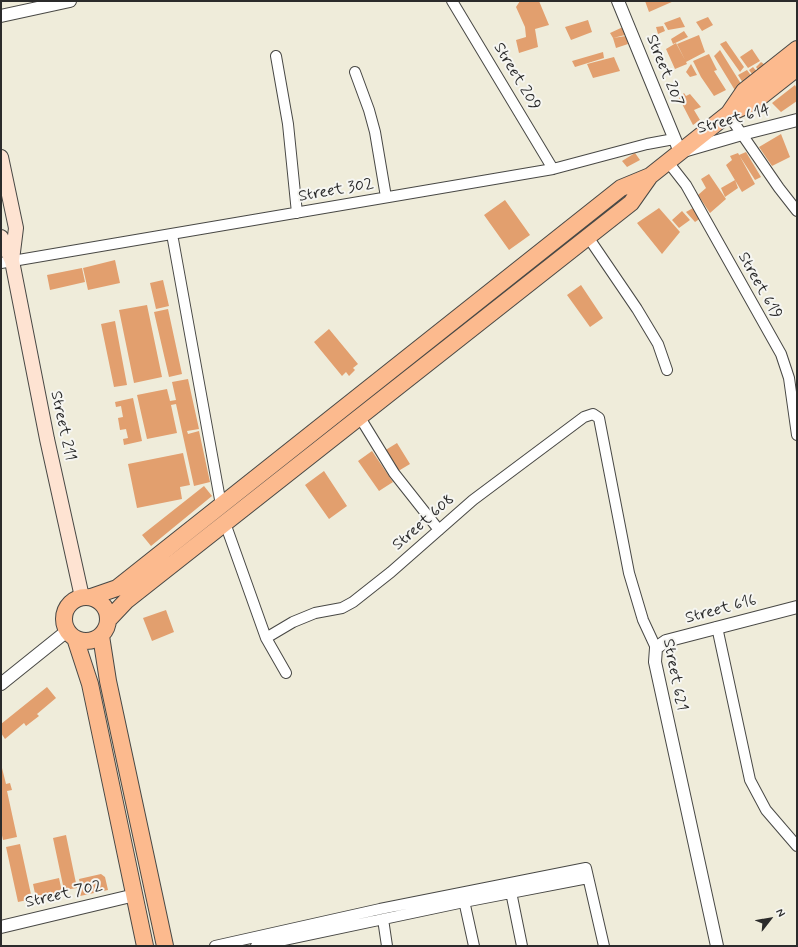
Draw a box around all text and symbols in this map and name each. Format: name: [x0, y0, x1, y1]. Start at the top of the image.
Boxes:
street label: Street 207: [641, 32, 687, 110]
street label: Street 209: [488, 40, 544, 114]
street label: Street 614: [695, 101, 773, 139]
street label: Street 302: [297, 175, 375, 207]
street label: Street 619: [733, 249, 785, 323]
street label: Street 211: [45, 389, 79, 463]
street label: Street 608: [389, 491, 459, 555]
street label: Street 616: [683, 591, 759, 629]
street label: Street 621: [658, 637, 690, 713]
street label: Street 702: [24, 877, 104, 913]
north arrow: [750, 899, 790, 939]
text: N: [772, 906, 788, 920]

